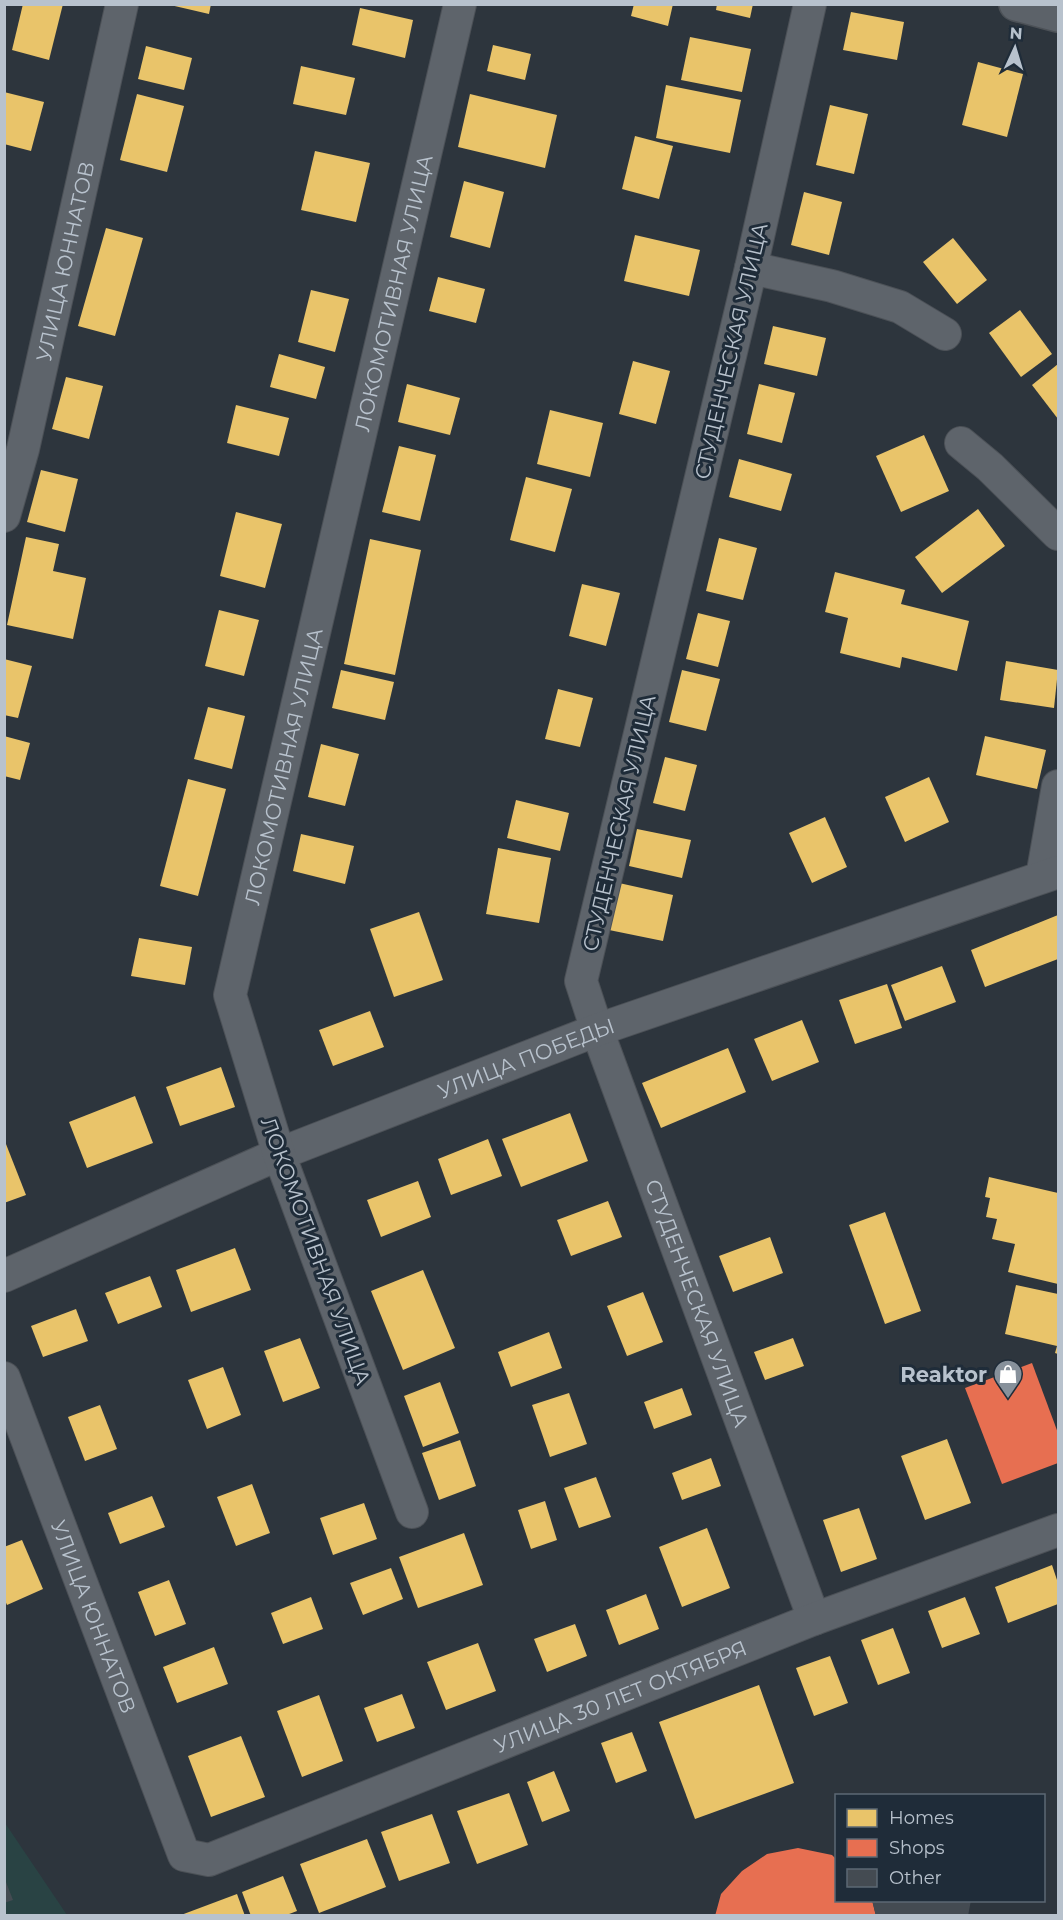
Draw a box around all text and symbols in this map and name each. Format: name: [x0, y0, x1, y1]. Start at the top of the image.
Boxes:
north arrow: [985, 18, 1045, 78]
text: N: [1009, 24, 1023, 43]
street label: ЛОКОМОТИВНАЯ УЛИЦА: [349, 152, 437, 434]
street label: УЛИЦА ЮННАТОВ: [30, 159, 99, 364]
street label: СТУДЕНЧЕСКАЯ УЛИЦА: [689, 220, 773, 482]
street label: ЛОКОМОТИВНАЯ УЛИЦА: [239, 625, 327, 907]
street label: СТУДЕНЧЕСКАЯ УЛИЦА: [577, 692, 661, 954]
street label: УЛИЦА ПОБЕДЫ: [434, 1012, 618, 1103]
street label: ЛОКОМОТИВНАЯ УЛИЦА: [256, 1114, 376, 1389]
street label: СТУДЕНЧЕСКАЯ УЛИЦА: [640, 1176, 755, 1431]
shop icon: Reaktor: [992, 1358, 1024, 1400]
place label: Reaktor: [900, 1362, 987, 1387]
street label: УЛИЦА ЮННАТОВ: [46, 1517, 142, 1717]
street label: УЛИЦА 30 ЛЕТ ОКТЯБРЯ: [490, 1635, 750, 1758]
legend: [835, 1794, 1045, 1902]
text: Homes: [889, 1807, 954, 1829]
text: Shops: [889, 1837, 945, 1859]
text: Other: [889, 1867, 942, 1889]

